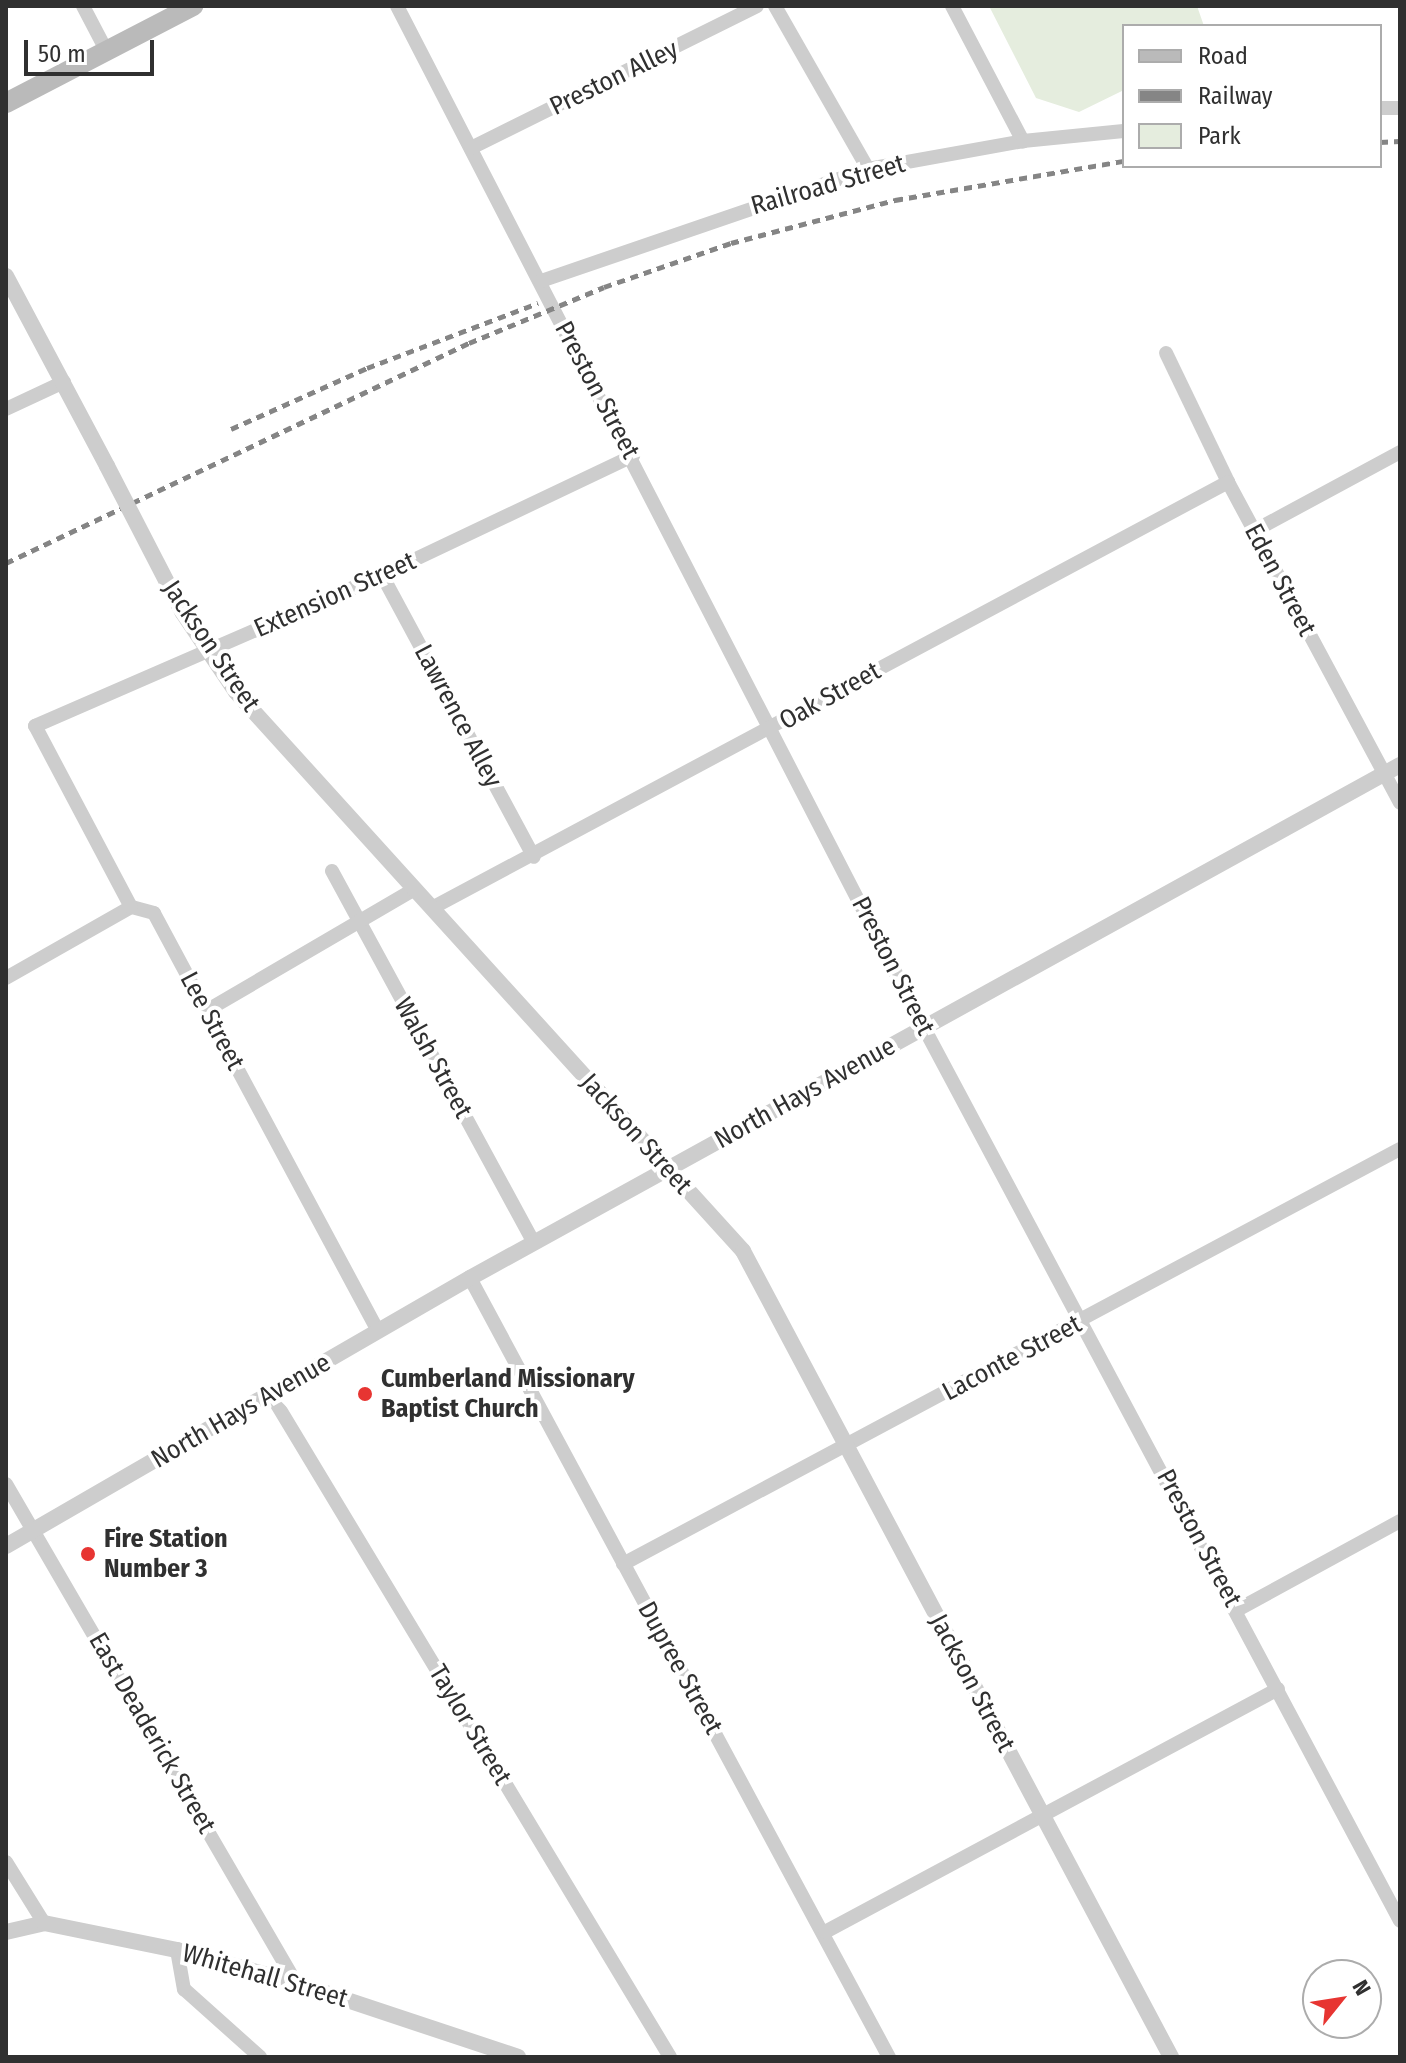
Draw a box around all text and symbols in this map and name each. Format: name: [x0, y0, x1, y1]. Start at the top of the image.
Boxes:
scale bar: [28, 24, 158, 74]
legend: [1122, 24, 1382, 168]
street label: Preston Alley: [545, 34, 683, 122]
text: 50 m: [38, 40, 86, 68]
text: Road: [1198, 42, 1248, 70]
text: Railway: [1198, 82, 1273, 110]
text: Park: [1198, 122, 1241, 150]
street label: Railroad Street: [747, 148, 909, 222]
street label: Preston Street: [548, 316, 646, 464]
street label: Eden Street: [1238, 519, 1322, 641]
street label: Extension Street: [249, 546, 421, 644]
street label: Jackson Street: [156, 574, 266, 718]
street label: Lawrence Alley: [407, 639, 509, 793]
street label: Oak Street: [774, 655, 886, 737]
street label: Preston Street: [845, 892, 941, 1040]
street label: Lee Street: [173, 967, 251, 1075]
street label: Walsh Street: [387, 992, 479, 1124]
street label: North Hays Avenue: [709, 1030, 901, 1156]
street label: Jackson Street: [574, 1067, 698, 1201]
street label: Laconte Street: [937, 1308, 1087, 1408]
street label: North Hays Avenue: [146, 1347, 336, 1475]
place label: Cumberland Missionary Baptist Church: [381, 1363, 635, 1424]
marker: Cumberland Missionary Baptist Church: [356, 1385, 374, 1403]
street label: Preston Street: [1150, 1464, 1248, 1612]
place label: Fire Station Number 3: [104, 1523, 228, 1584]
marker: Fire Station Number 3: [79, 1545, 97, 1563]
street label: Dupree Street: [631, 1596, 729, 1740]
street label: Jackson Street: [923, 1609, 1021, 1757]
street label: East Deaderick Street: [82, 1627, 222, 1839]
street label: Taylor Street: [422, 1659, 518, 1791]
street label: Whitehall Street: [179, 1937, 351, 2015]
north arrow: [1302, 1959, 1382, 2039]
text: N: [1346, 1975, 1376, 2000]

